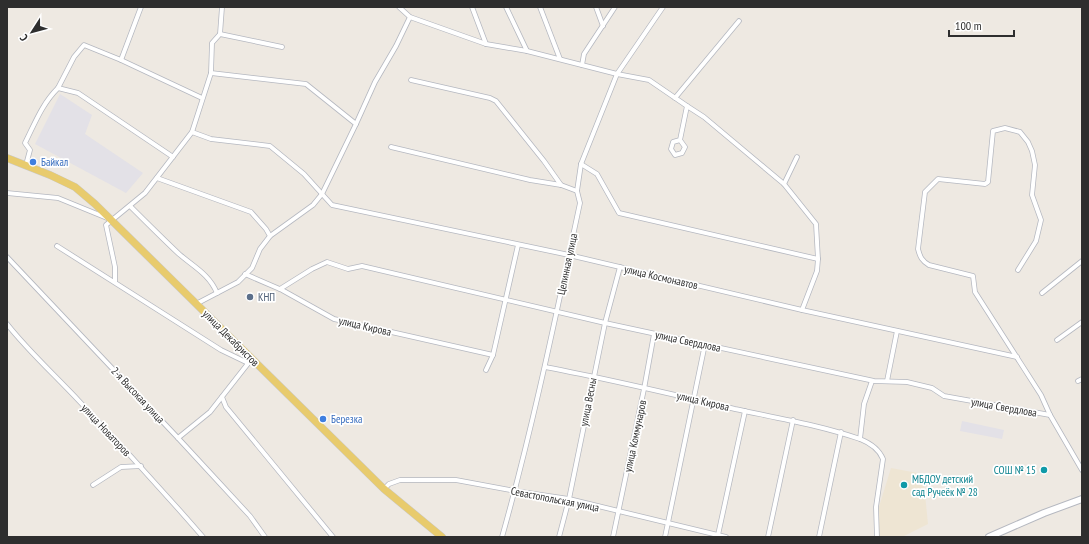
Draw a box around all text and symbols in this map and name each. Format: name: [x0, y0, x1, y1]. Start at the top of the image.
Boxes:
north arrow: [12, 12, 52, 52]
scale bar: [949, 12, 1014, 38]
text: 100 m: [955, 18, 982, 33]
text: С: [17, 32, 31, 44]
place label: Байкал: [41, 155, 68, 169]
marker: Байкал: [28, 157, 38, 167]
street label: Целинная улица: [554, 232, 580, 296]
street label: улица Космонавтов: [623, 262, 700, 292]
place label: КНП: [258, 290, 275, 304]
marker: КНП: [245, 292, 255, 302]
street label: улица Декабристов: [200, 307, 263, 370]
street label: улица Кирова: [337, 313, 393, 339]
street label: улица Свердлова: [654, 327, 722, 355]
street label: 2-я Высокая улица: [108, 364, 168, 426]
street label: улица Весны: [576, 376, 600, 427]
street label: улица Кирова: [675, 388, 731, 414]
street label: улица Свердлова: [970, 394, 1038, 420]
street label: улица Коммунаров: [621, 398, 650, 473]
street label: улица Новаторов: [78, 401, 134, 459]
place label: Березка: [331, 412, 362, 426]
marker: Березка: [318, 414, 328, 424]
place label: СОШ № 15: [994, 463, 1036, 477]
marker: СОШ № 15: [1039, 465, 1049, 475]
place label: МБДОУ детский сад Ручеёк № 28: [912, 472, 978, 499]
marker: МБДОУ детский сад Ручеёк № 28: [899, 480, 909, 490]
street label: Севастопольская улица: [510, 484, 600, 514]

